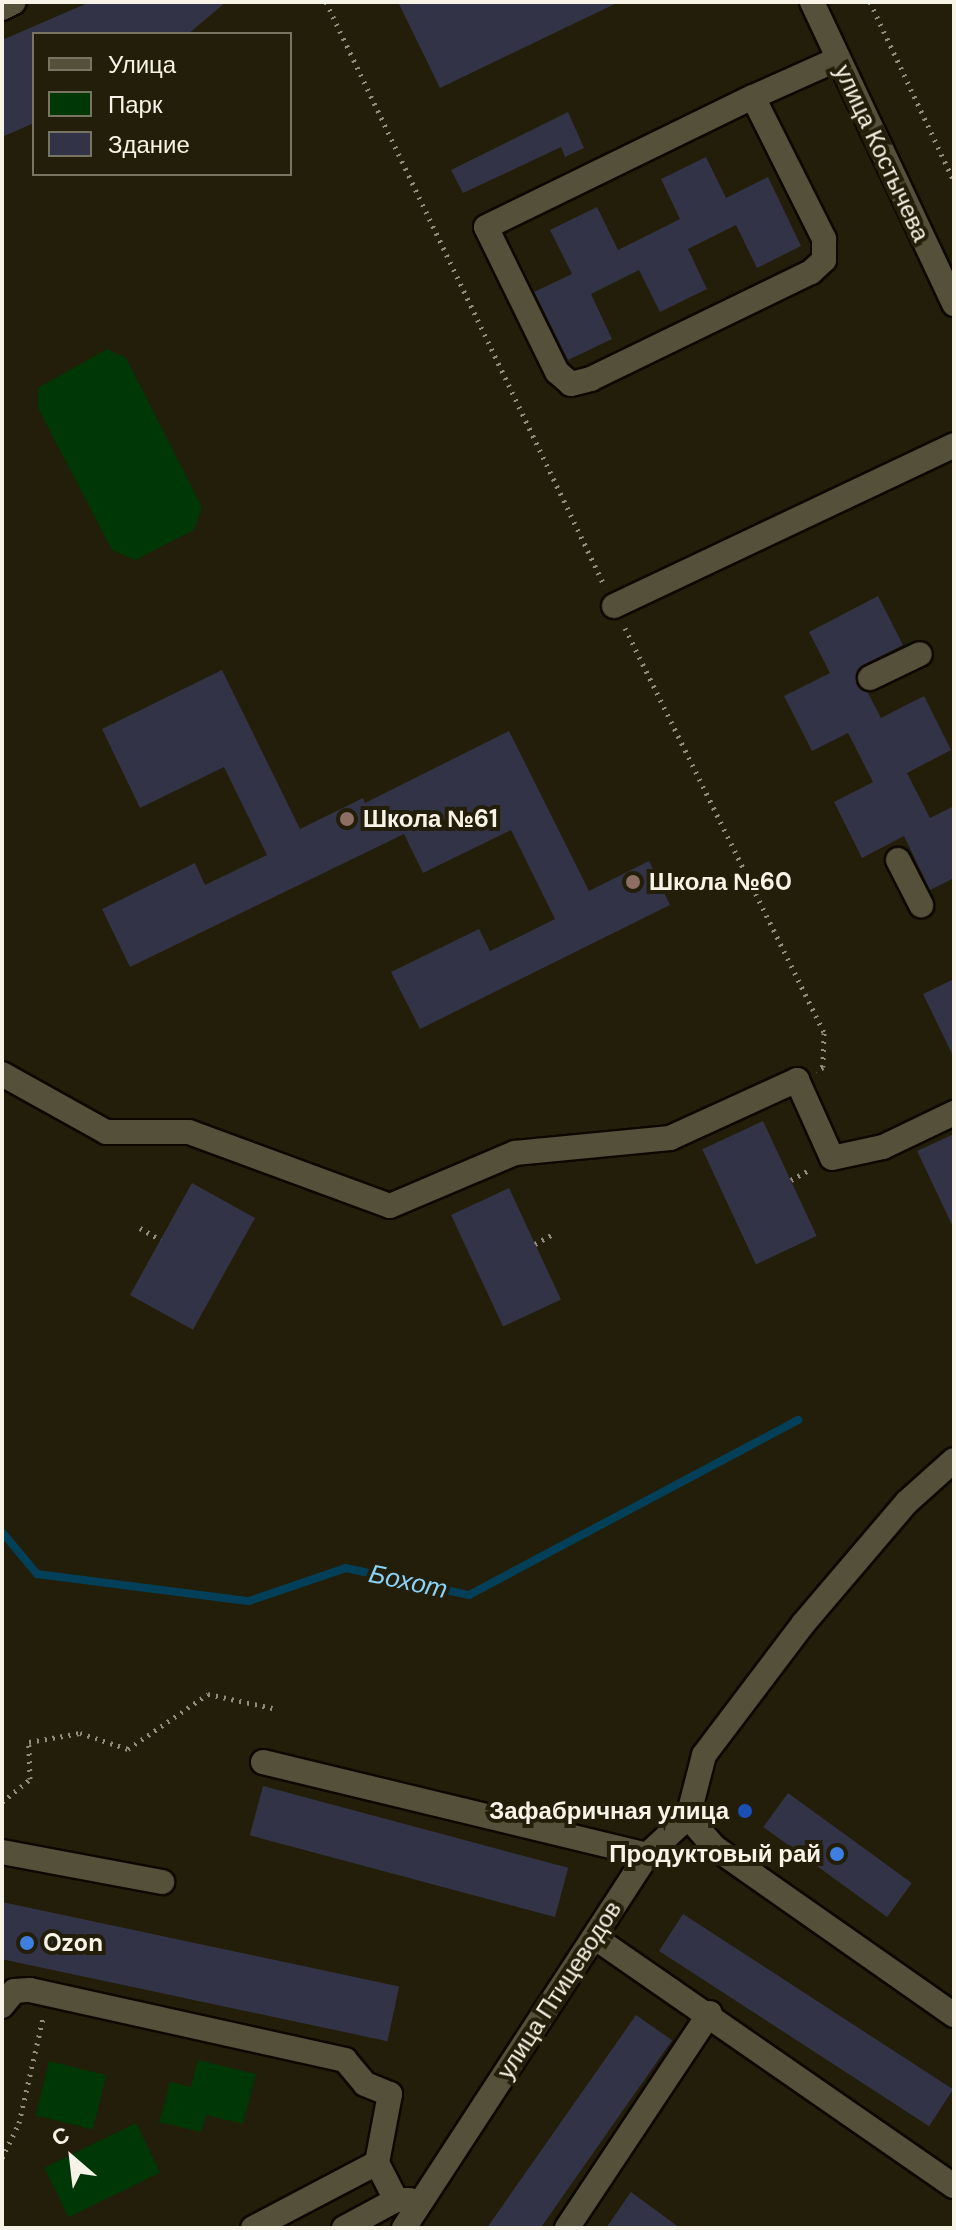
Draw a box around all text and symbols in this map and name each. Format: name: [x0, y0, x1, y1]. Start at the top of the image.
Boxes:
legend: [32, 32, 292, 176]
text: Улица: [108, 49, 176, 80]
street label: улица Костычева: [828, 60, 936, 246]
text: Парк: [108, 89, 162, 120]
text: Здание: [108, 129, 190, 160]
place label: Школа №61: [363, 805, 498, 833]
marker: Школа №61: [338, 810, 356, 828]
place label: Школа №60: [649, 868, 792, 896]
marker: Школа №60: [624, 873, 642, 891]
water label: Бохот: [366, 1558, 450, 1606]
place label: Зафабричная улица: [489, 1797, 729, 1825]
marker: Зафабричная улица: [736, 1802, 754, 1820]
place label: Продуктовый рай: [609, 1840, 821, 1868]
marker: Продуктовый рай: [828, 1845, 846, 1863]
street label: улица Птицеводов: [491, 1896, 627, 2084]
place label: Ozon: [43, 1929, 103, 1957]
marker: Ozon: [18, 1934, 36, 1952]
north arrow: [32, 2118, 112, 2198]
text: С: [47, 2120, 74, 2153]

